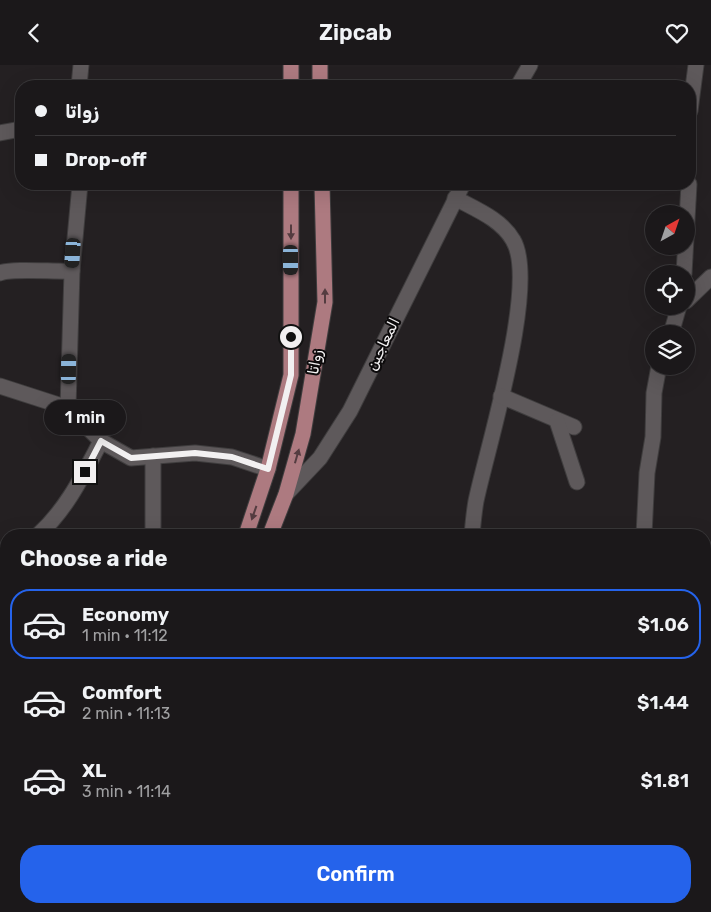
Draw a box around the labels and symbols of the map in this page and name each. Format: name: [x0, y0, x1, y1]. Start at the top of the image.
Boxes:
north arrow: [645, 205, 695, 255]
one-way arrow: [287, 225, 295, 241]
car: [64, 238, 81, 268]
car: [283, 245, 298, 275]
one-way arrow: [321, 288, 329, 304]
street label: المعاجين: [363, 315, 403, 373]
route start: [280, 326, 302, 348]
street label: زواتا: [304, 348, 327, 376]
car: [61, 354, 76, 384]
callout: 1 min: [44, 399, 126, 435]
one-way arrow: [293, 448, 301, 463]
route end: [74, 461, 96, 483]
one-way arrow: [250, 505, 257, 520]

